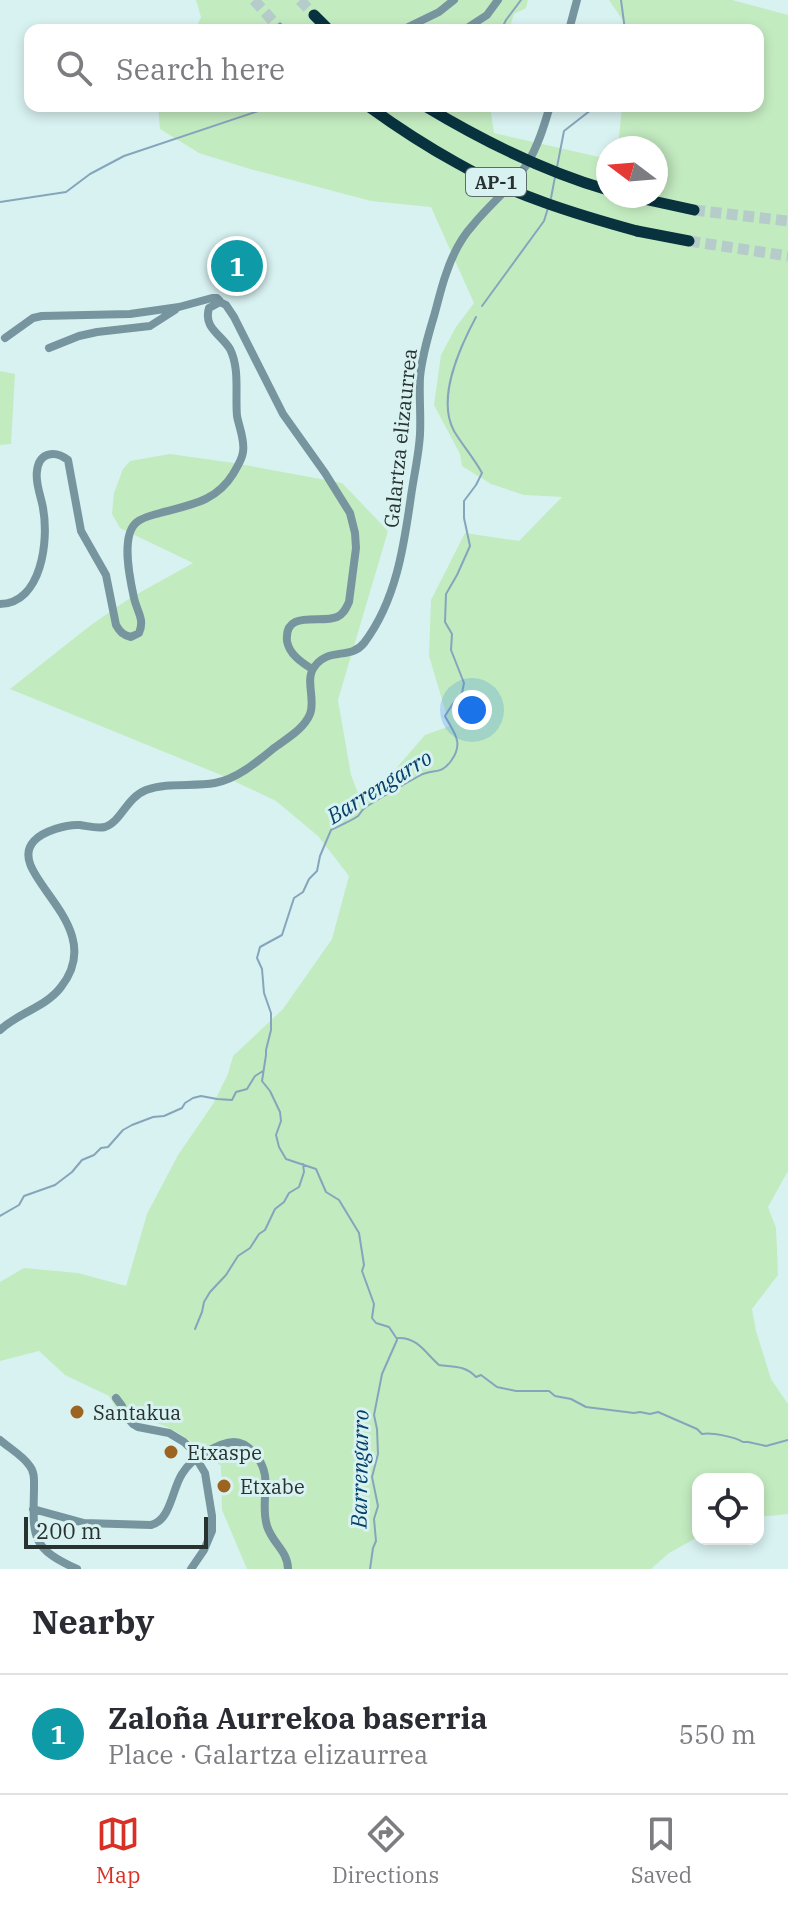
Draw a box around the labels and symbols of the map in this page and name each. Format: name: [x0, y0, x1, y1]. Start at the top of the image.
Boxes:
north arrow: [596, 136, 668, 208]
road number: AP-1: [466, 168, 526, 196]
pin: 1: [211, 236, 263, 296]
street label: Galartza elizaurrea: [377, 347, 423, 529]
your location: [452, 690, 492, 730]
water label: Barrengarro: [320, 742, 437, 830]
place label: Santakua: [93, 1399, 181, 1426]
marker: Santakua: [68, 1403, 86, 1421]
water label: Barrengarro: [343, 1409, 375, 1530]
place label: Etxaspe: [187, 1439, 262, 1466]
marker: Etxaspe: [162, 1443, 180, 1461]
place label: Etxabe: [240, 1473, 305, 1500]
marker: Etxabe: [215, 1477, 233, 1495]
scale bar: [24, 1513, 208, 1549]

